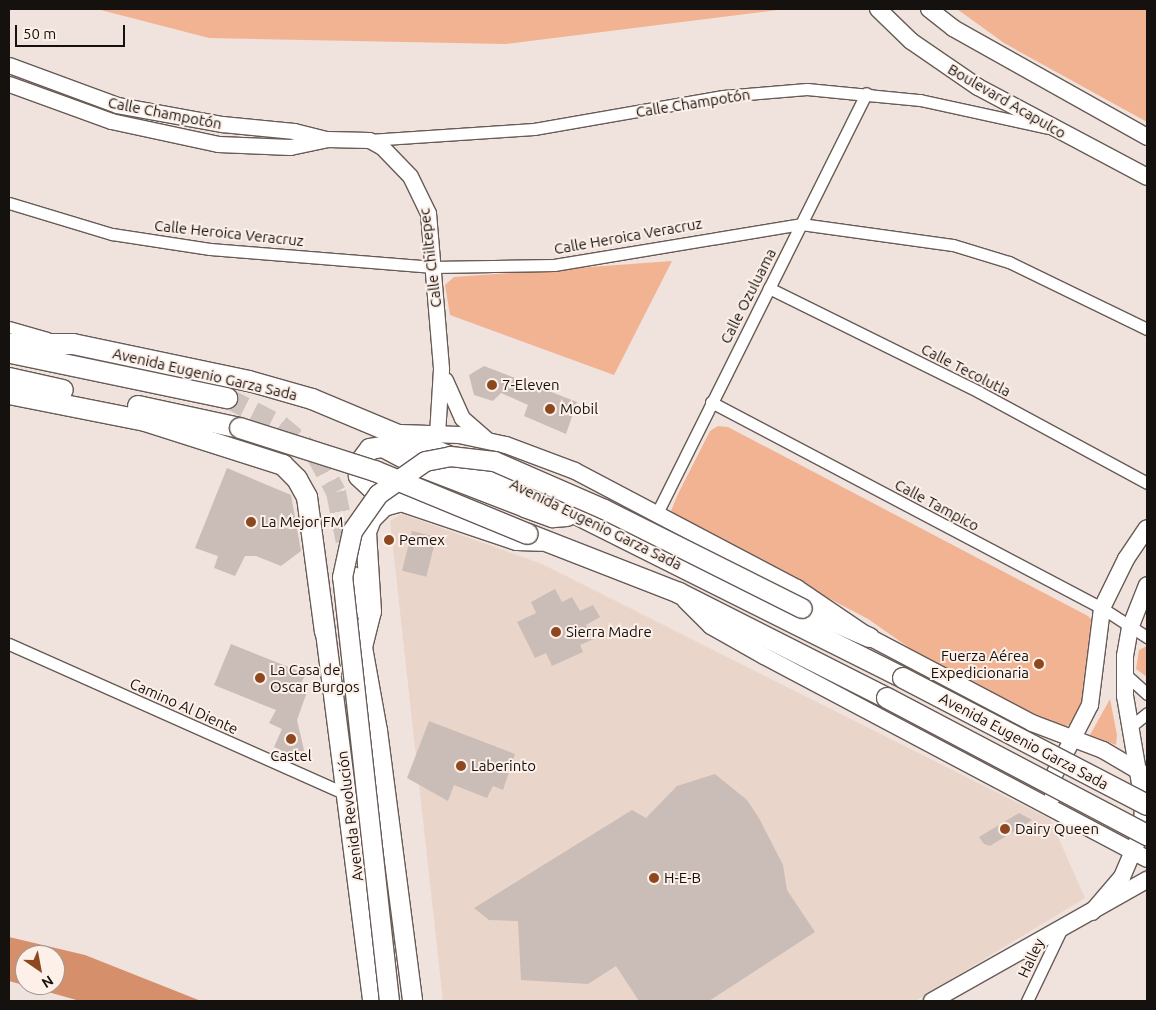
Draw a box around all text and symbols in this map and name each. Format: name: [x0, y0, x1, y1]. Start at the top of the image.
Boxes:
scale bar: [18, 15, 128, 47]
text: 50 m: [23, 25, 56, 42]
street label: Boulevard Acapulco: [945, 60, 1069, 142]
street label: Calle Champotón: [634, 85, 752, 121]
street label: Calle Champotón: [107, 93, 223, 133]
street label: Calle Chiltepec: [415, 207, 445, 309]
street label: Calle Heroica Veracruz: [552, 214, 704, 258]
street label: Calle Heroica Veracruz: [153, 216, 305, 250]
street label: Calle Ozuluama: [716, 245, 780, 347]
street label: Calle Tecolutla: [918, 340, 1014, 400]
street label: Avenida Eugenio Garza Sada: [111, 344, 299, 404]
place label: 7-Eleven: [502, 376, 560, 394]
marker: 7-Eleven: [486, 379, 498, 391]
place label: Mobil: [560, 400, 598, 418]
marker: Mobil: [544, 403, 556, 415]
street label: Avenida Eugenio Garza Sada: [507, 475, 685, 573]
street label: Calle Tampico: [892, 475, 982, 535]
place label: La Mejor FM: [261, 513, 344, 531]
marker: La Mejor FM: [245, 516, 257, 528]
place label: Pemex: [399, 531, 445, 549]
marker: Pemex: [383, 534, 395, 546]
place label: Sierra Madre: [566, 623, 652, 641]
marker: Sierra Madre: [550, 626, 562, 638]
place label: Fuerza Aérea Expedicionaria: [931, 646, 1029, 681]
marker: Fuerza Aérea Expedicionaria: [1033, 658, 1045, 670]
place label: La Casa de Oscar Burgos: [270, 660, 360, 695]
marker: La Casa de Oscar Burgos: [254, 672, 266, 684]
street label: Camino Al Diente: [127, 674, 241, 738]
street label: Avenida Eugenio Garza Sada: [936, 689, 1112, 793]
marker: Castel: [285, 733, 297, 745]
place label: Castel: [270, 747, 312, 765]
street label: Avenida Revolución: [333, 750, 367, 882]
place label: Laberinto: [471, 757, 536, 775]
marker: Laberinto: [455, 760, 467, 772]
place label: Dairy Queen: [1015, 820, 1099, 838]
marker: Dairy Queen: [999, 823, 1011, 835]
place label: H-E-B: [664, 869, 701, 887]
marker: H-E-B: [648, 872, 660, 884]
street label: Halley: [1014, 935, 1048, 981]
north arrow: [15, 945, 65, 995]
text: N: [39, 972, 56, 991]

